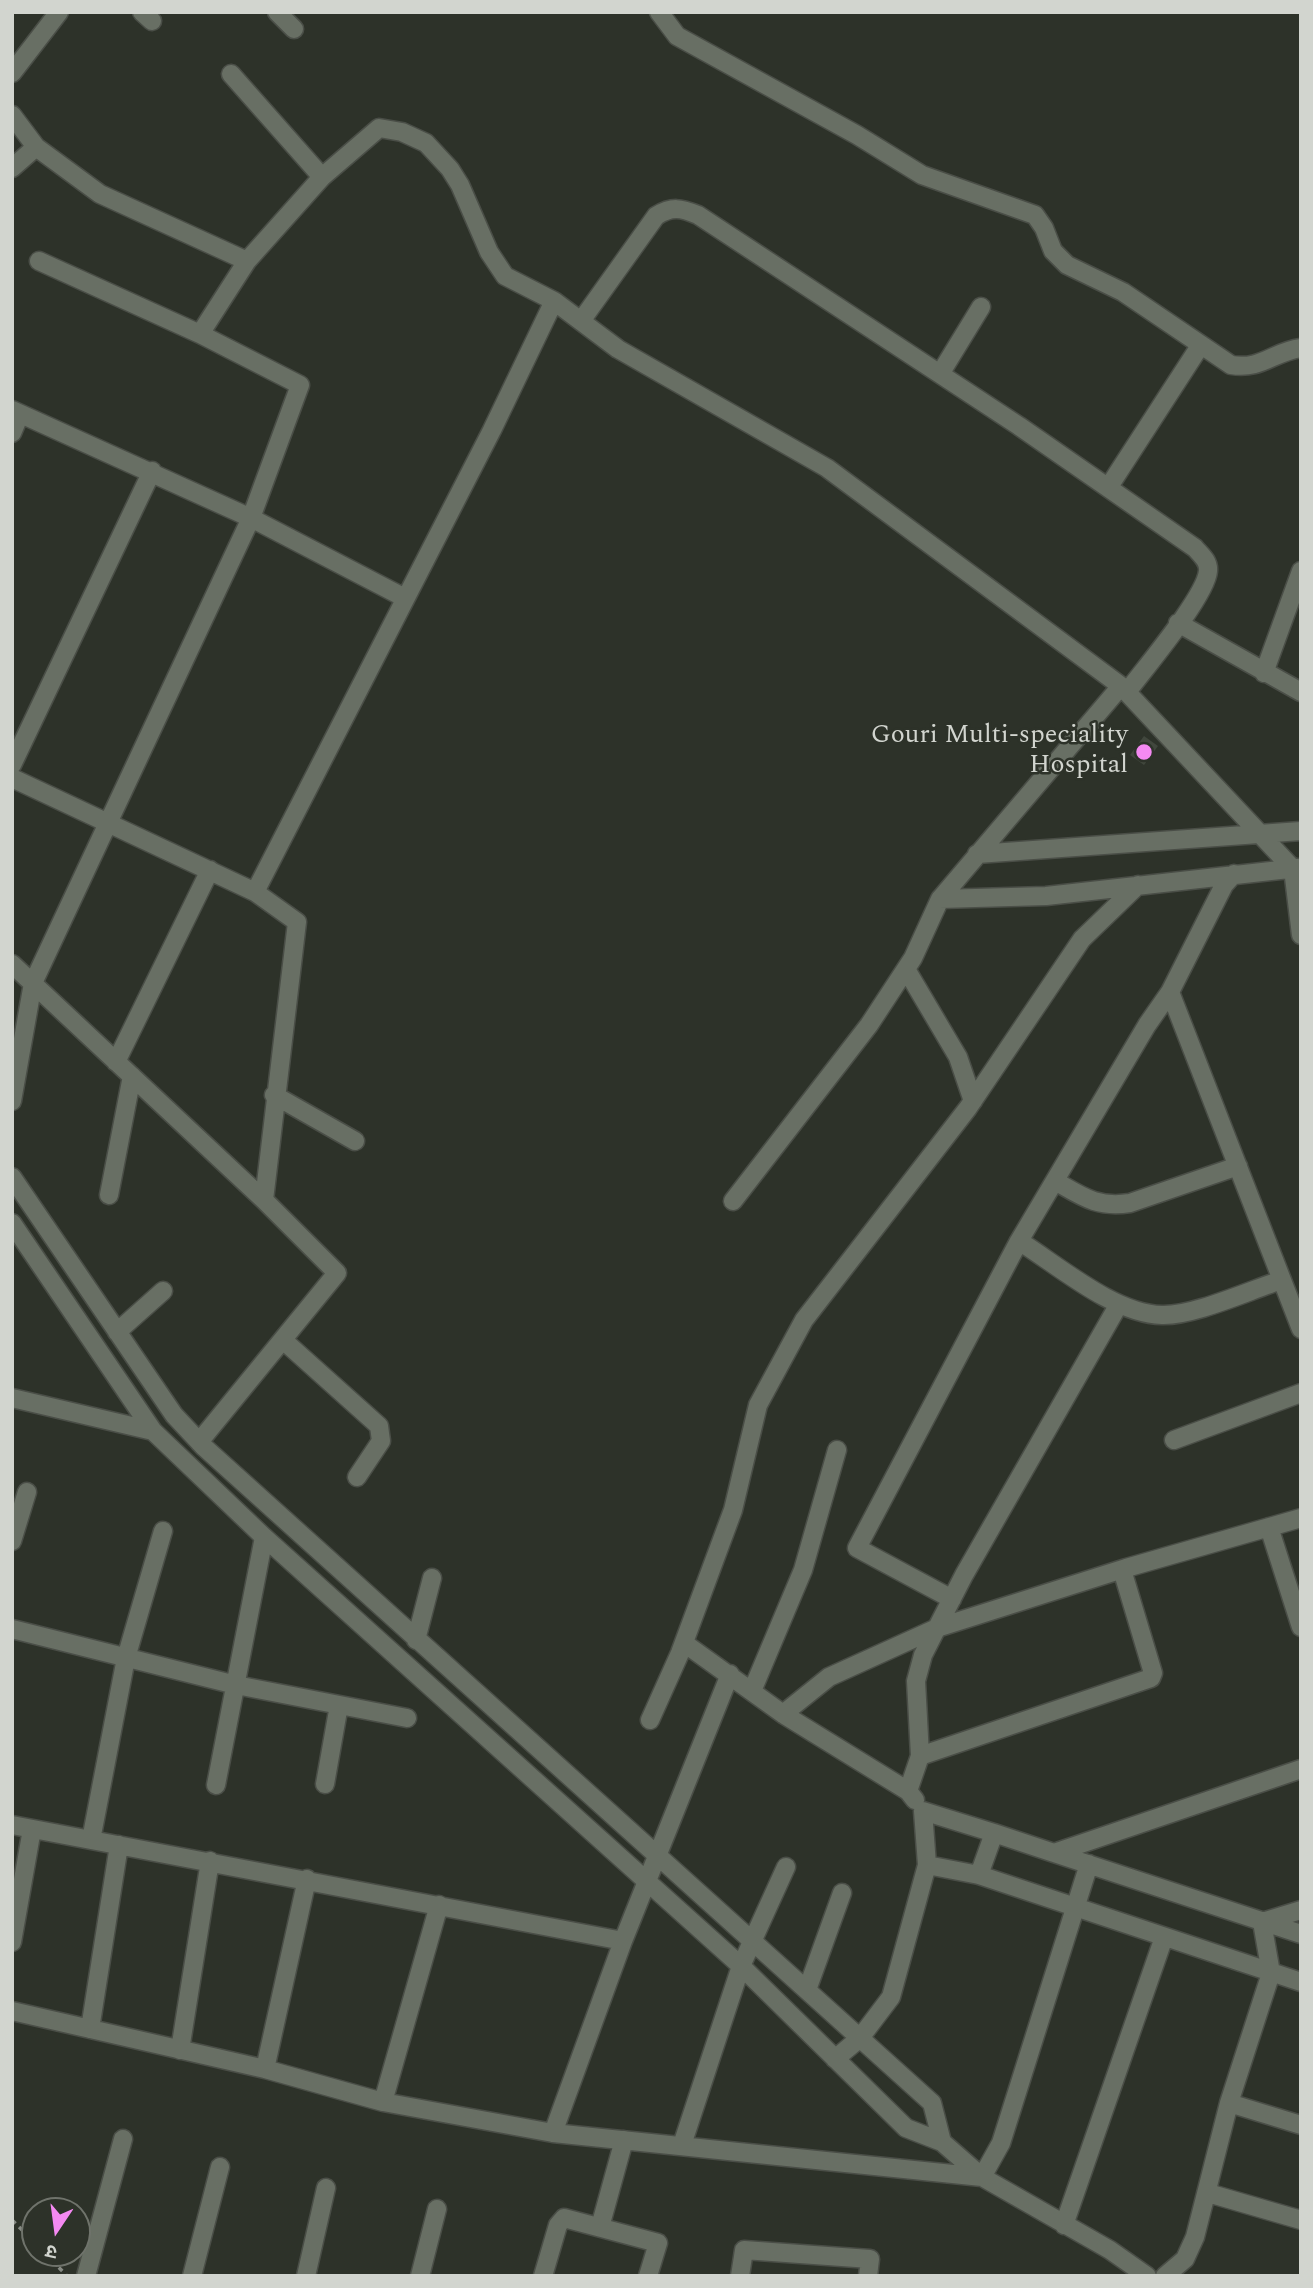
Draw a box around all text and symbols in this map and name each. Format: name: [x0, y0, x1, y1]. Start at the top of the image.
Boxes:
place label: Gouri Multi-speciality Hospital: [871, 721, 1128, 782]
marker: Gouri Multi-speciality Hospital: [1134, 742, 1154, 762]
north arrow: [21, 2197, 91, 2267]
text: उ: [43, 2236, 60, 2266]

